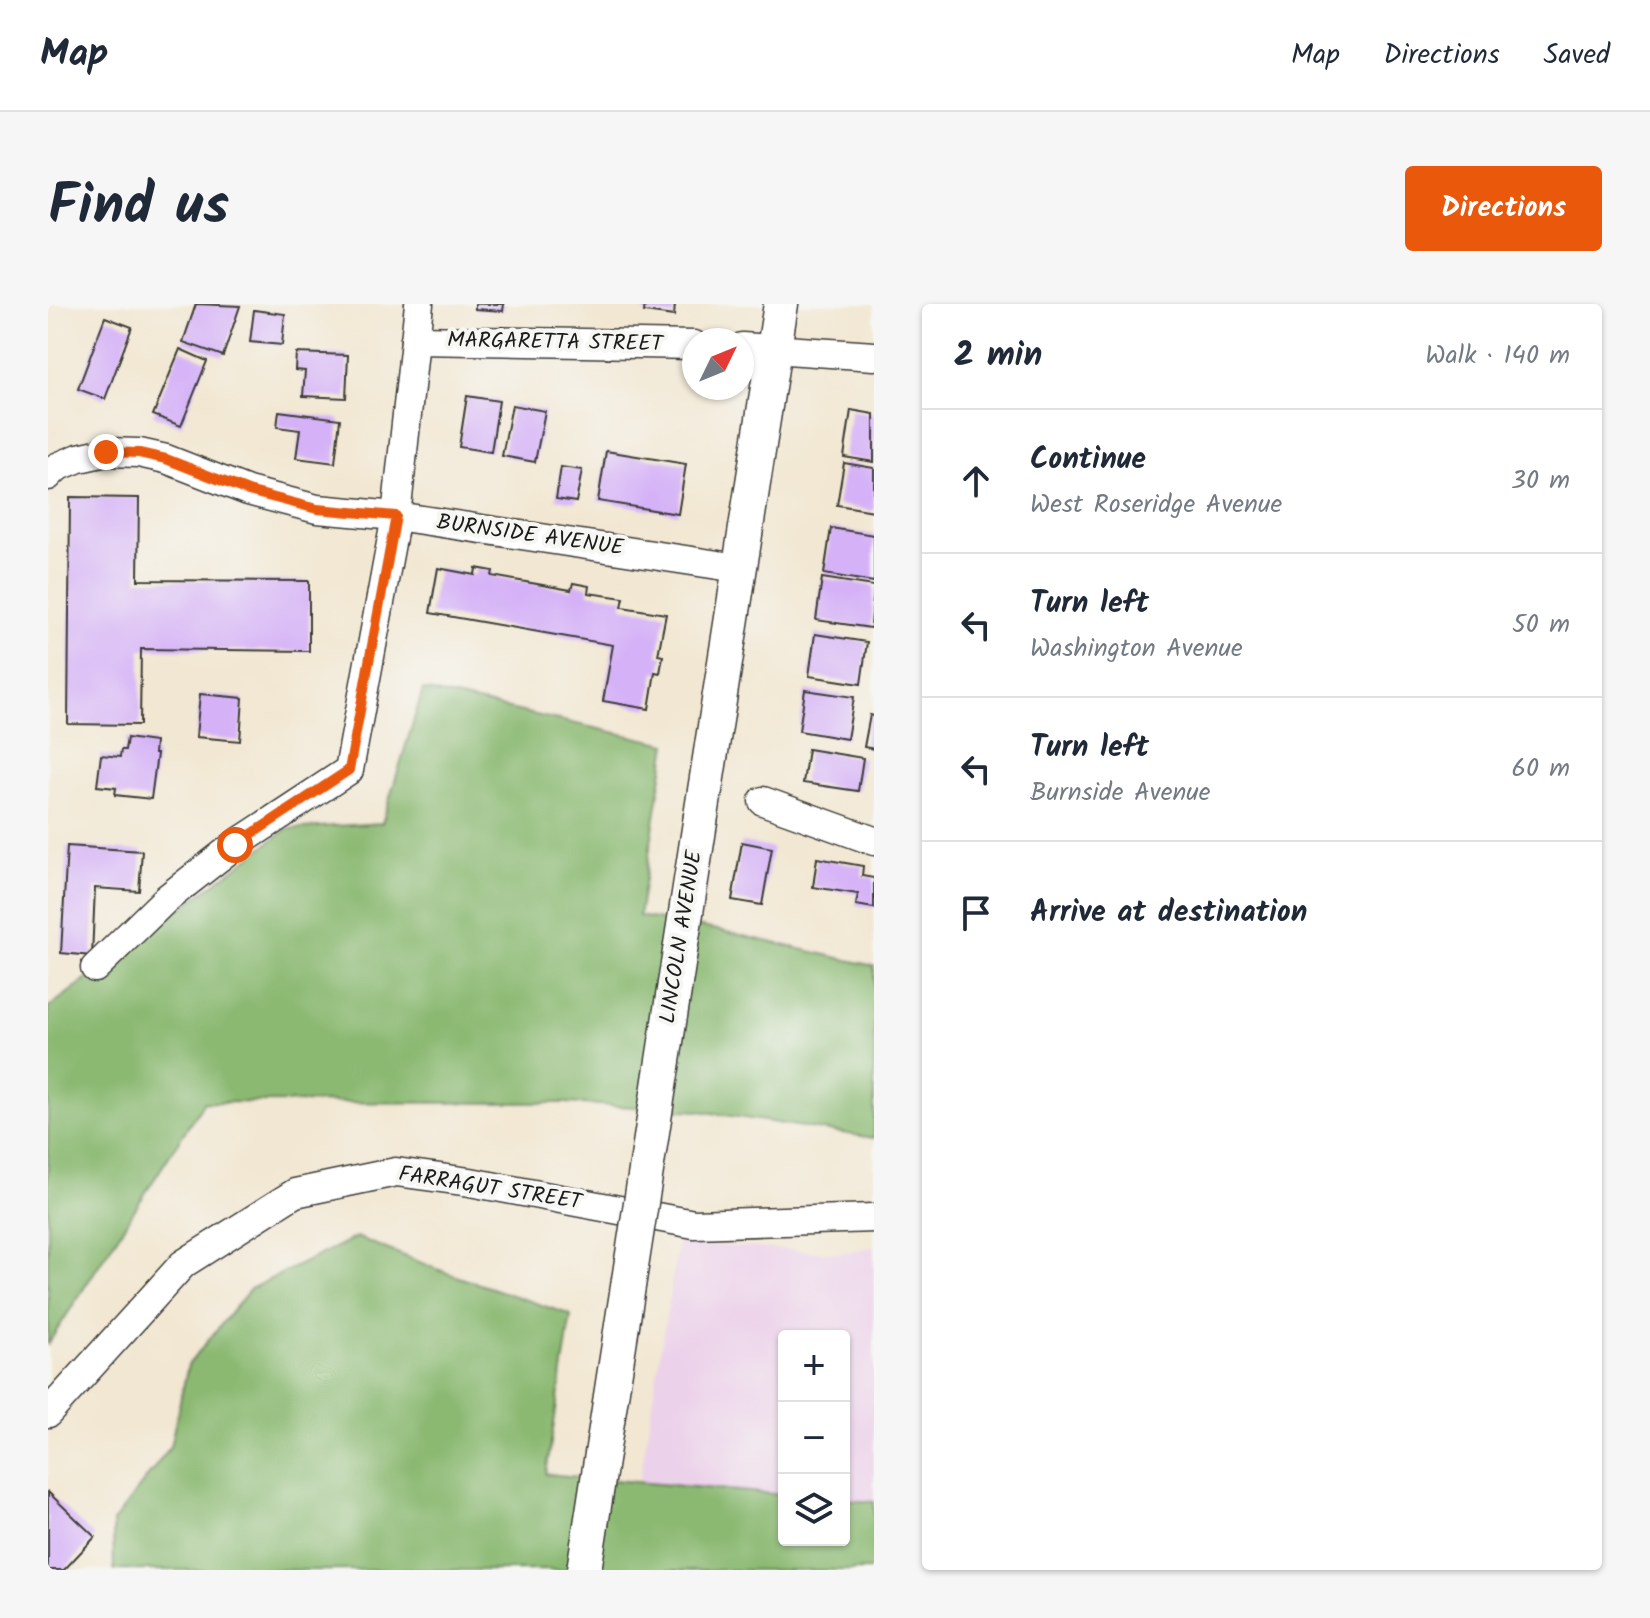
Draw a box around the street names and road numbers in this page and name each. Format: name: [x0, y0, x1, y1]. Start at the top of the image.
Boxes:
street label: MARGARETTA STREET: [447, 324, 665, 362]
street label: BURNSIDE AVENUE: [434, 506, 627, 567]
street label: LINCOLN AVENUE: [651, 847, 713, 1026]
street label: FARRAGUT STREET: [396, 1157, 586, 1221]

